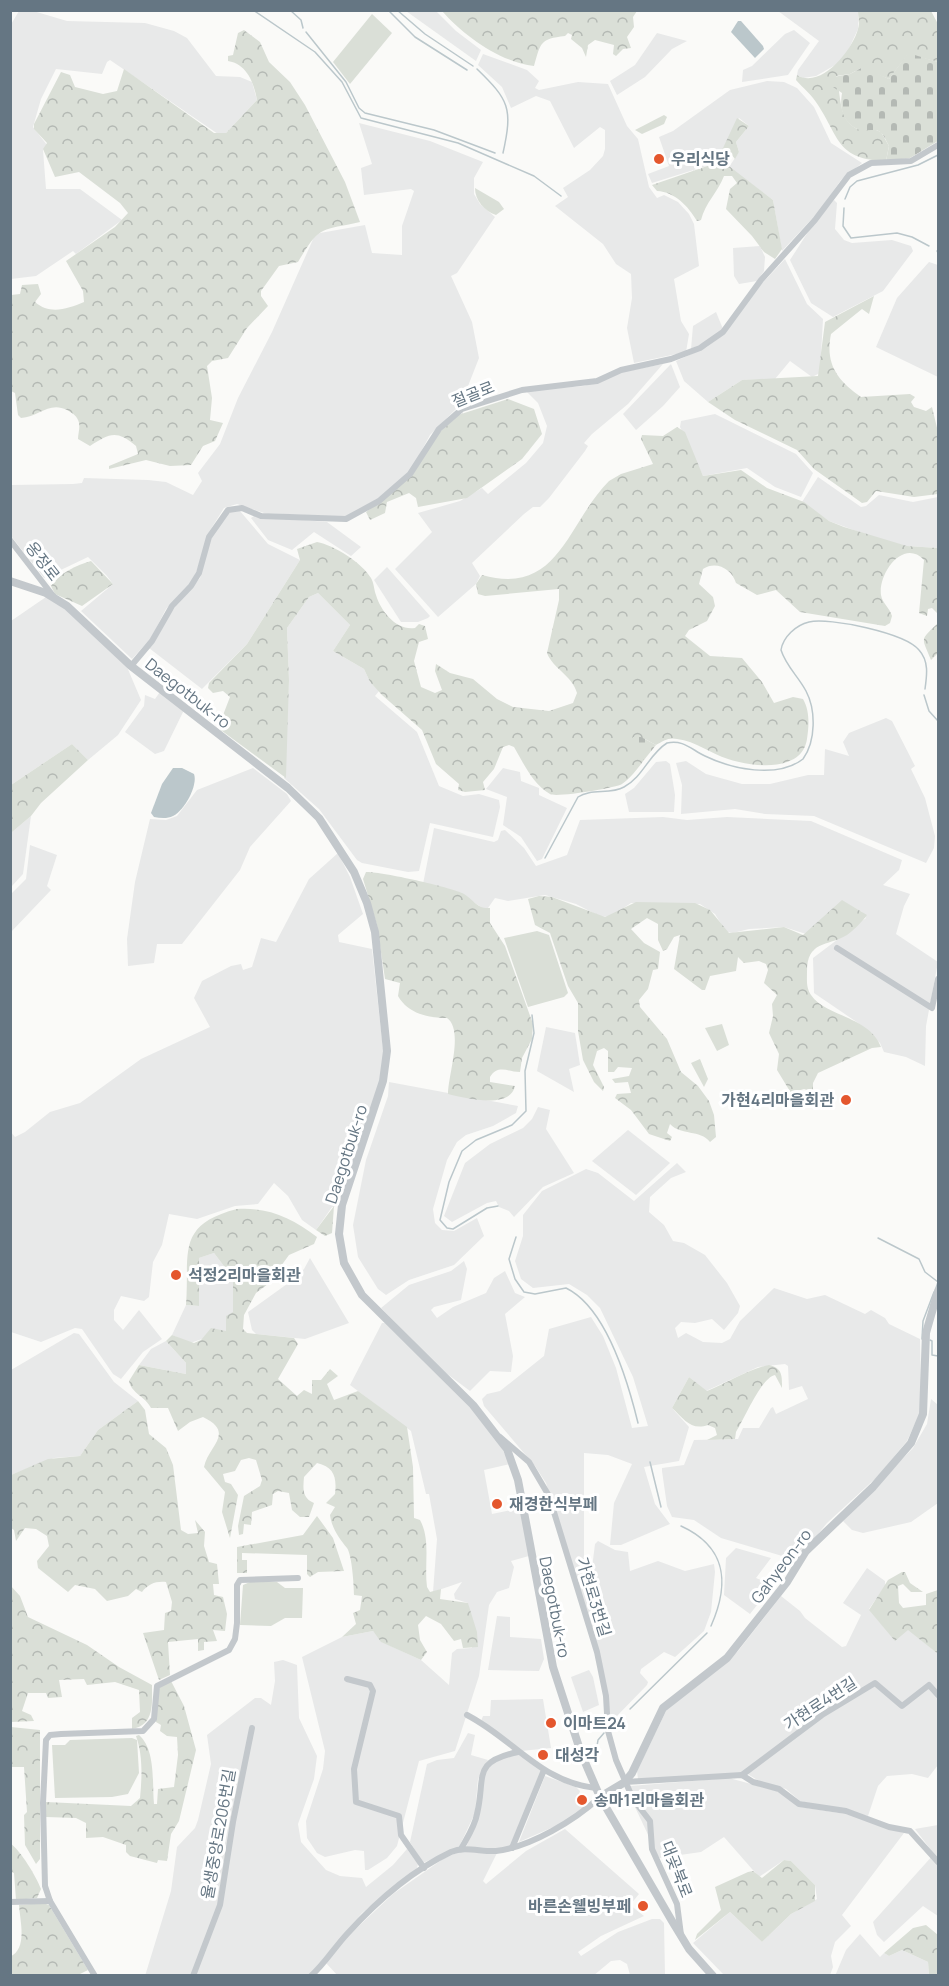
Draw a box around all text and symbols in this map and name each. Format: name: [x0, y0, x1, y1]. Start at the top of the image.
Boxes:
place label: 우리식당: [671, 148, 730, 170]
marker: 우리식당: [652, 152, 666, 166]
street label: 절골로: [448, 375, 498, 412]
street label: 옹정로: [21, 537, 65, 585]
street label: Daegotbuk-ro: [141, 653, 235, 733]
place label: 가현4리마을회관: [721, 1089, 834, 1111]
marker: 가현4리마을회관: [839, 1093, 853, 1107]
street label: Daegotbuk-ro: [320, 1102, 372, 1206]
place label: 석정2리마을회관: [188, 1264, 301, 1286]
marker: 석정2리마을회관: [169, 1268, 183, 1282]
place label: 재경한식부페: [509, 1493, 597, 1515]
marker: 재경한식부페: [490, 1497, 504, 1511]
street label: Gahyeon-ro: [746, 1524, 816, 1608]
street label: 가현로3번길: [571, 1554, 617, 1640]
street label: Daegotbuk-ro: [534, 1555, 576, 1659]
street label: 가현로4번길: [779, 1671, 861, 1735]
place label: 이마트24: [563, 1712, 626, 1734]
marker: 이마트24: [544, 1716, 558, 1730]
place label: 대성각: [555, 1744, 599, 1766]
marker: 대성각: [536, 1748, 550, 1762]
street label: 율생중앙로206번길: [196, 1767, 240, 1901]
place label: 송마1리마을회관: [594, 1789, 704, 1811]
marker: 송마1리마을회관: [575, 1793, 589, 1807]
street label: 대곶북로: [656, 1838, 698, 1901]
place label: 바른손웰빙부페: [528, 1895, 631, 1917]
marker: 바른손웰빙부페: [636, 1899, 650, 1913]

